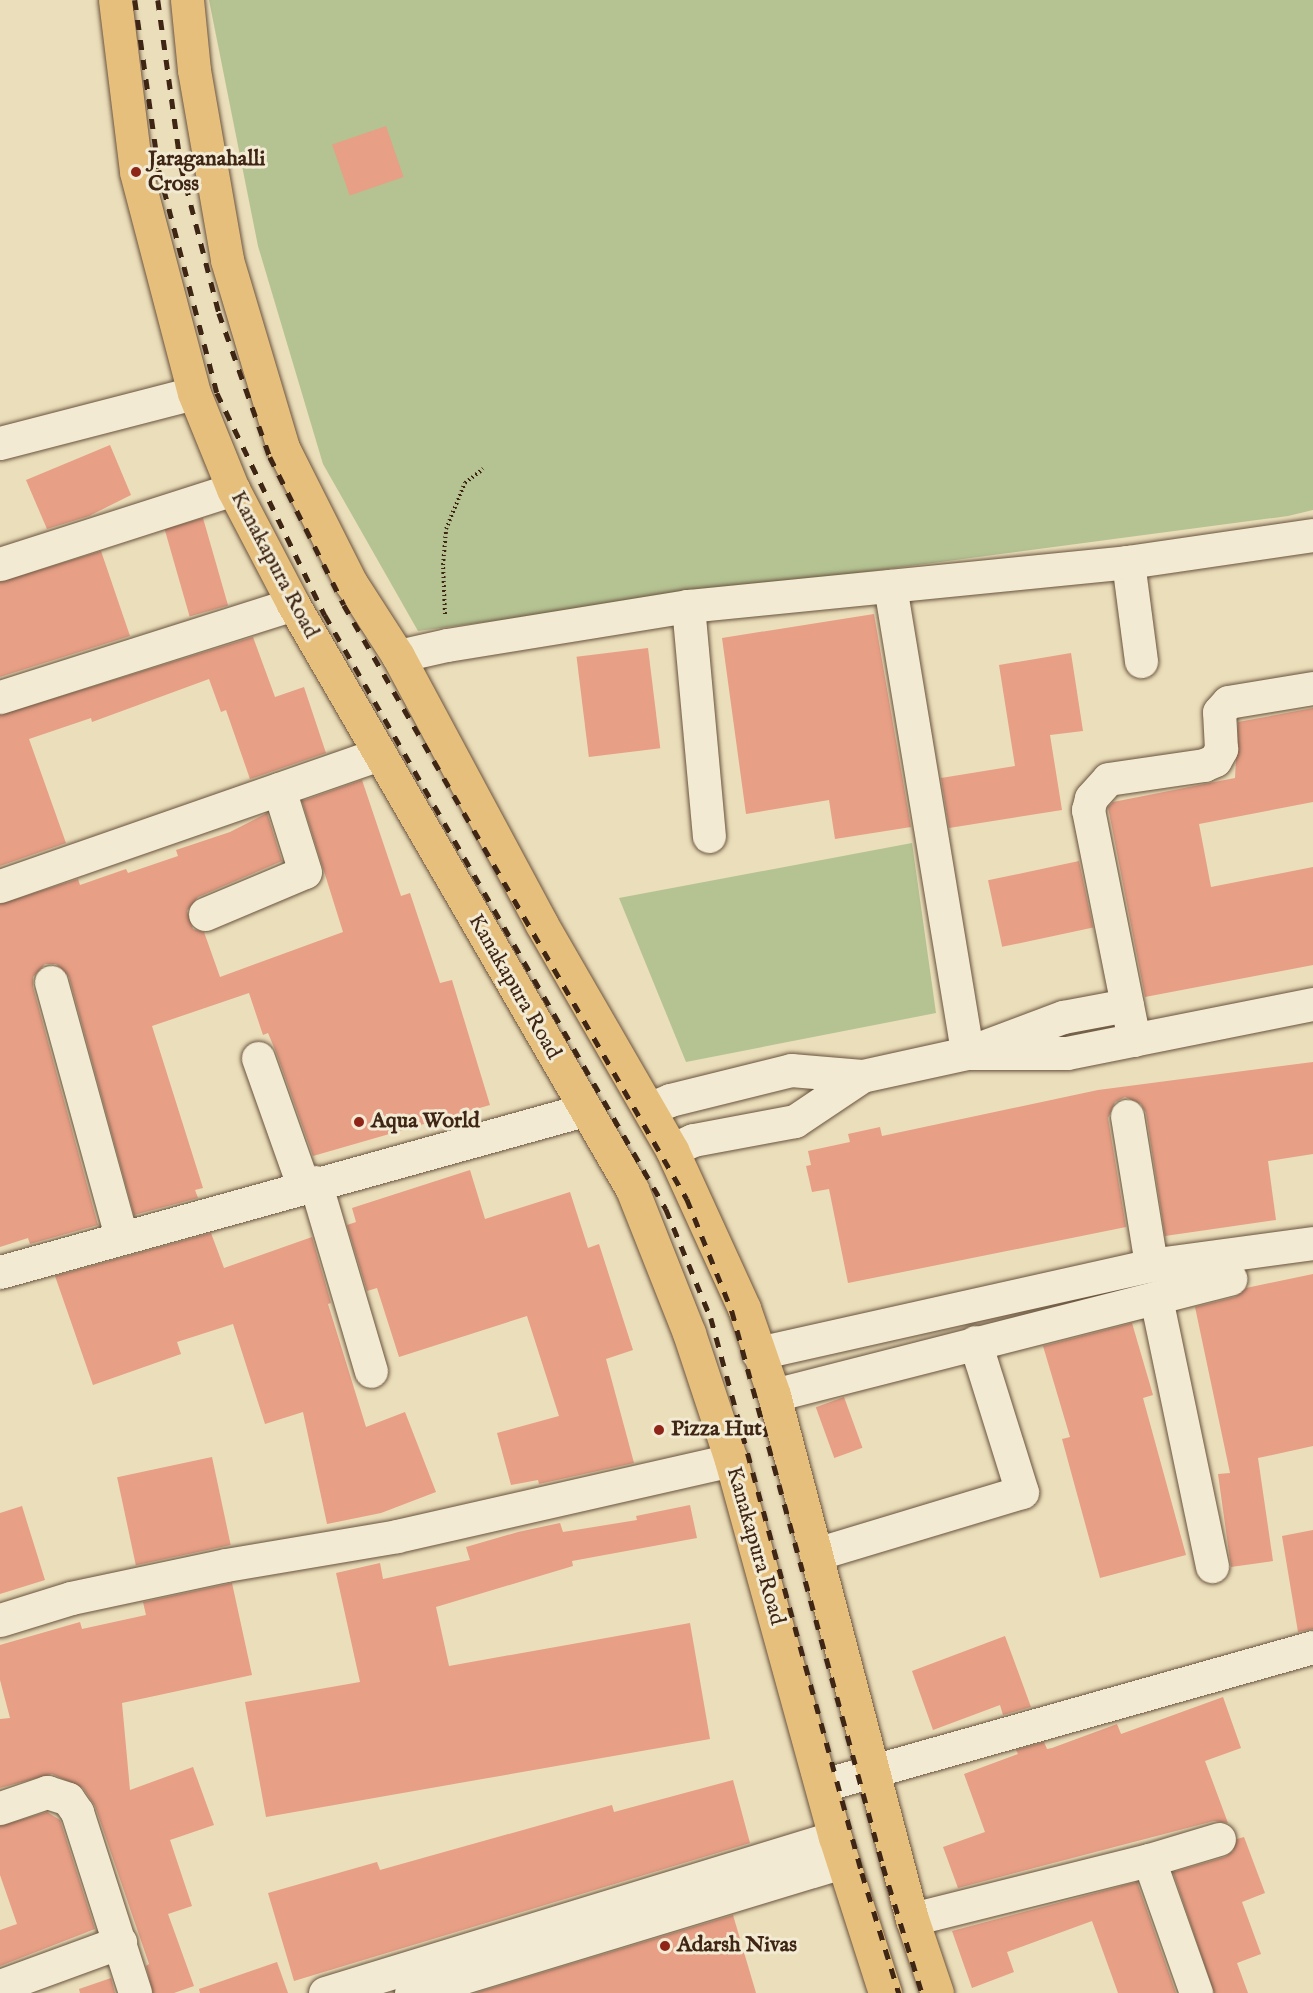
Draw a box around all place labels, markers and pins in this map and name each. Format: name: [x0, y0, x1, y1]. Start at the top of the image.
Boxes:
place label: Jaraganahalli Cross: [148, 146, 265, 198]
marker: Jaraganahalli Cross: [129, 165, 143, 179]
place label: Aqua World: [371, 1109, 480, 1135]
marker: Aqua World: [352, 1115, 366, 1129]
place label: Pizza Hut: [671, 1417, 762, 1443]
marker: Pizza Hut: [652, 1423, 666, 1437]
place label: Adarsh Nivas: [677, 1933, 797, 1959]
marker: Adarsh Nivas: [658, 1939, 672, 1953]

